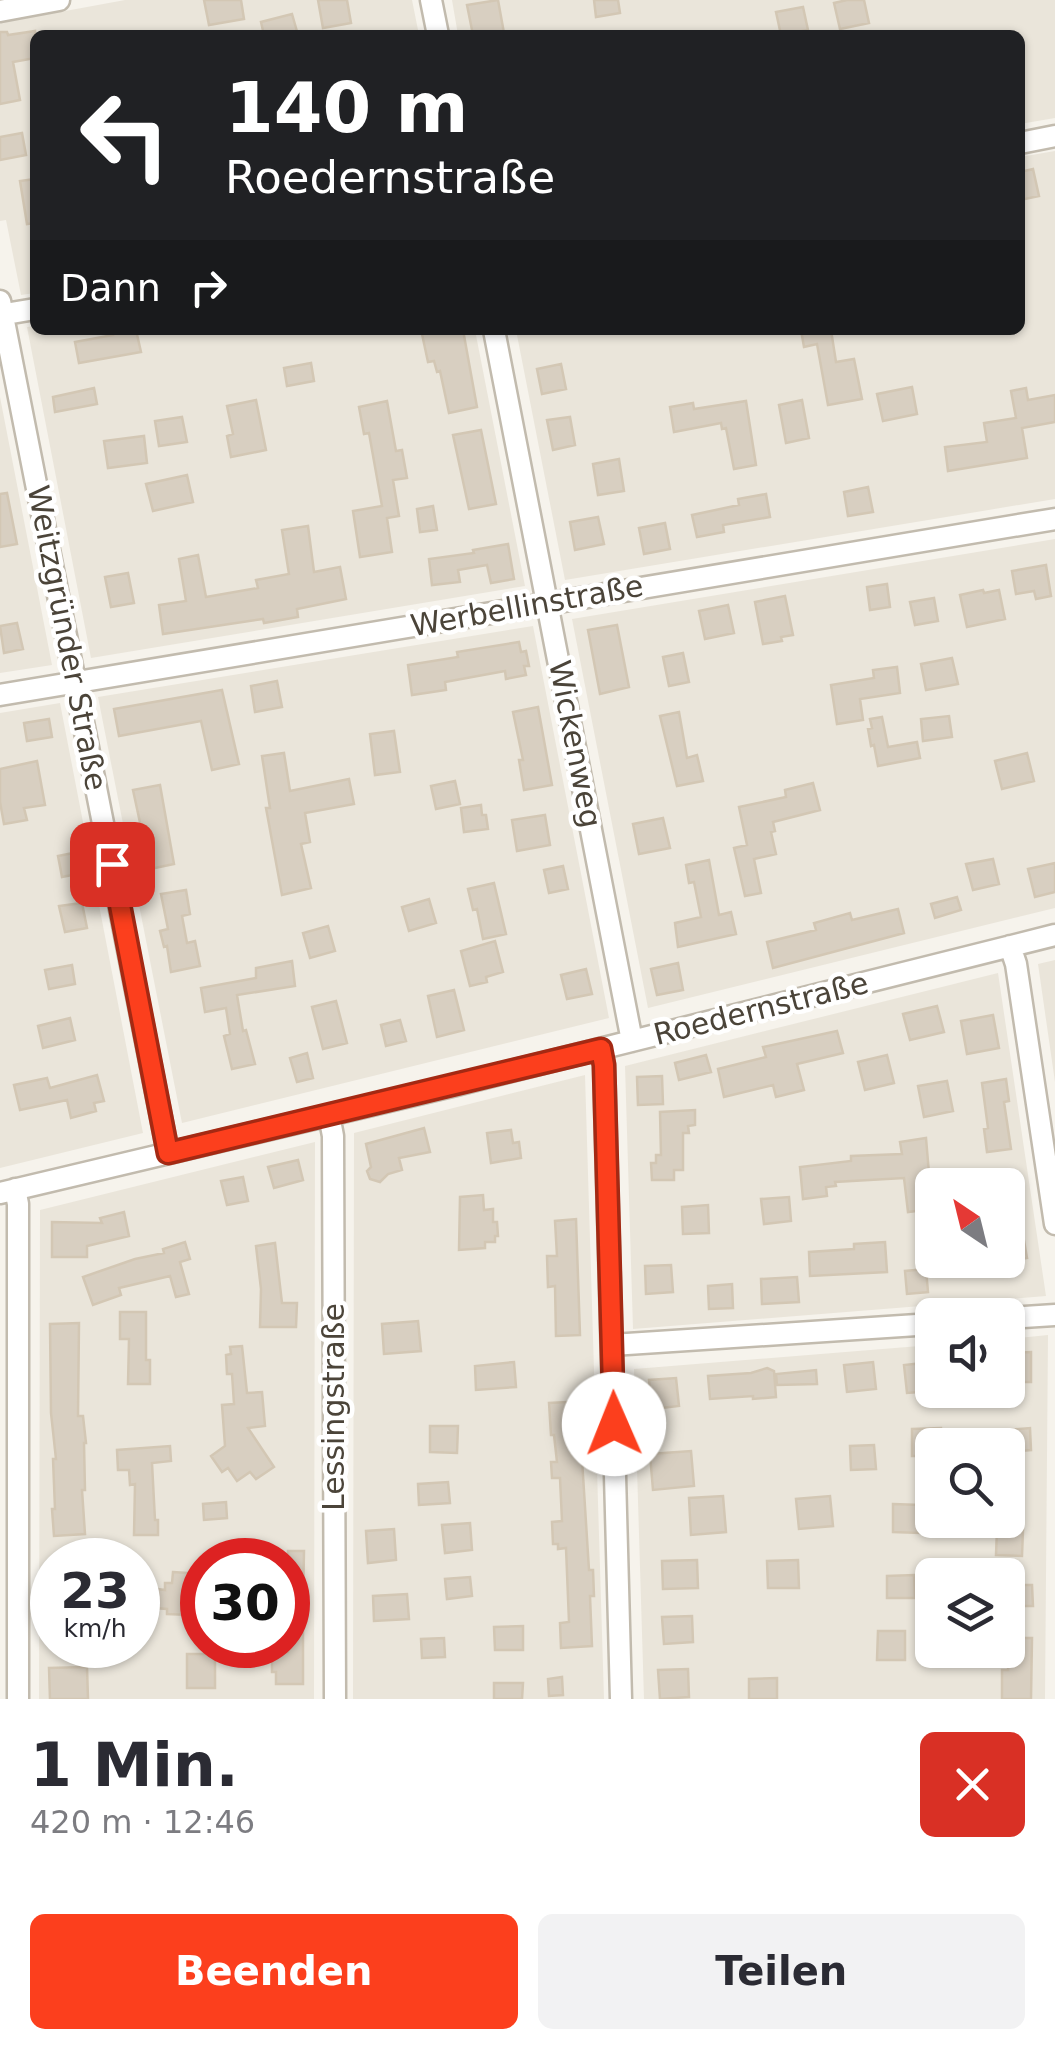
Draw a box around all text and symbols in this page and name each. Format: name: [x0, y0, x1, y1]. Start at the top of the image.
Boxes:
text: 140 m: [225, 67, 468, 149]
icon: left: [60, 70, 190, 200]
text: Roedernstraße: [225, 151, 555, 204]
icon: right: [181, 260, 236, 315]
text: Dann: [60, 266, 161, 310]
street label: Weitzgründer Straße: [21, 482, 114, 793]
street label: Werbellinstraße: [408, 568, 646, 643]
street label: Wickenweg: [542, 657, 609, 831]
pin: [70, 822, 155, 907]
icon: arrive: [85, 837, 140, 892]
street label: Roedernstraße: [650, 965, 872, 1052]
north arrow: [915, 1168, 1025, 1278]
map controls: [915, 1168, 1025, 1668]
button: sound: [915, 1298, 1025, 1408]
street label: Lessingstraße: [316, 1303, 351, 1511]
position arrow: [562, 1372, 666, 1476]
button: search: [915, 1428, 1025, 1538]
speed limit sign: 30: [180, 1538, 310, 1668]
button: layers: [915, 1558, 1025, 1668]
text: 23: [60, 1562, 130, 1620]
text: km/h: [63, 1614, 127, 1643]
text: 1 Min.: [30, 1730, 238, 1800]
button: close: [920, 1732, 1025, 1837]
text: 420 m · 12:46: [30, 1803, 255, 1841]
button: Beenden: [30, 1914, 518, 2029]
button: Teilen: [538, 1914, 1025, 2029]

